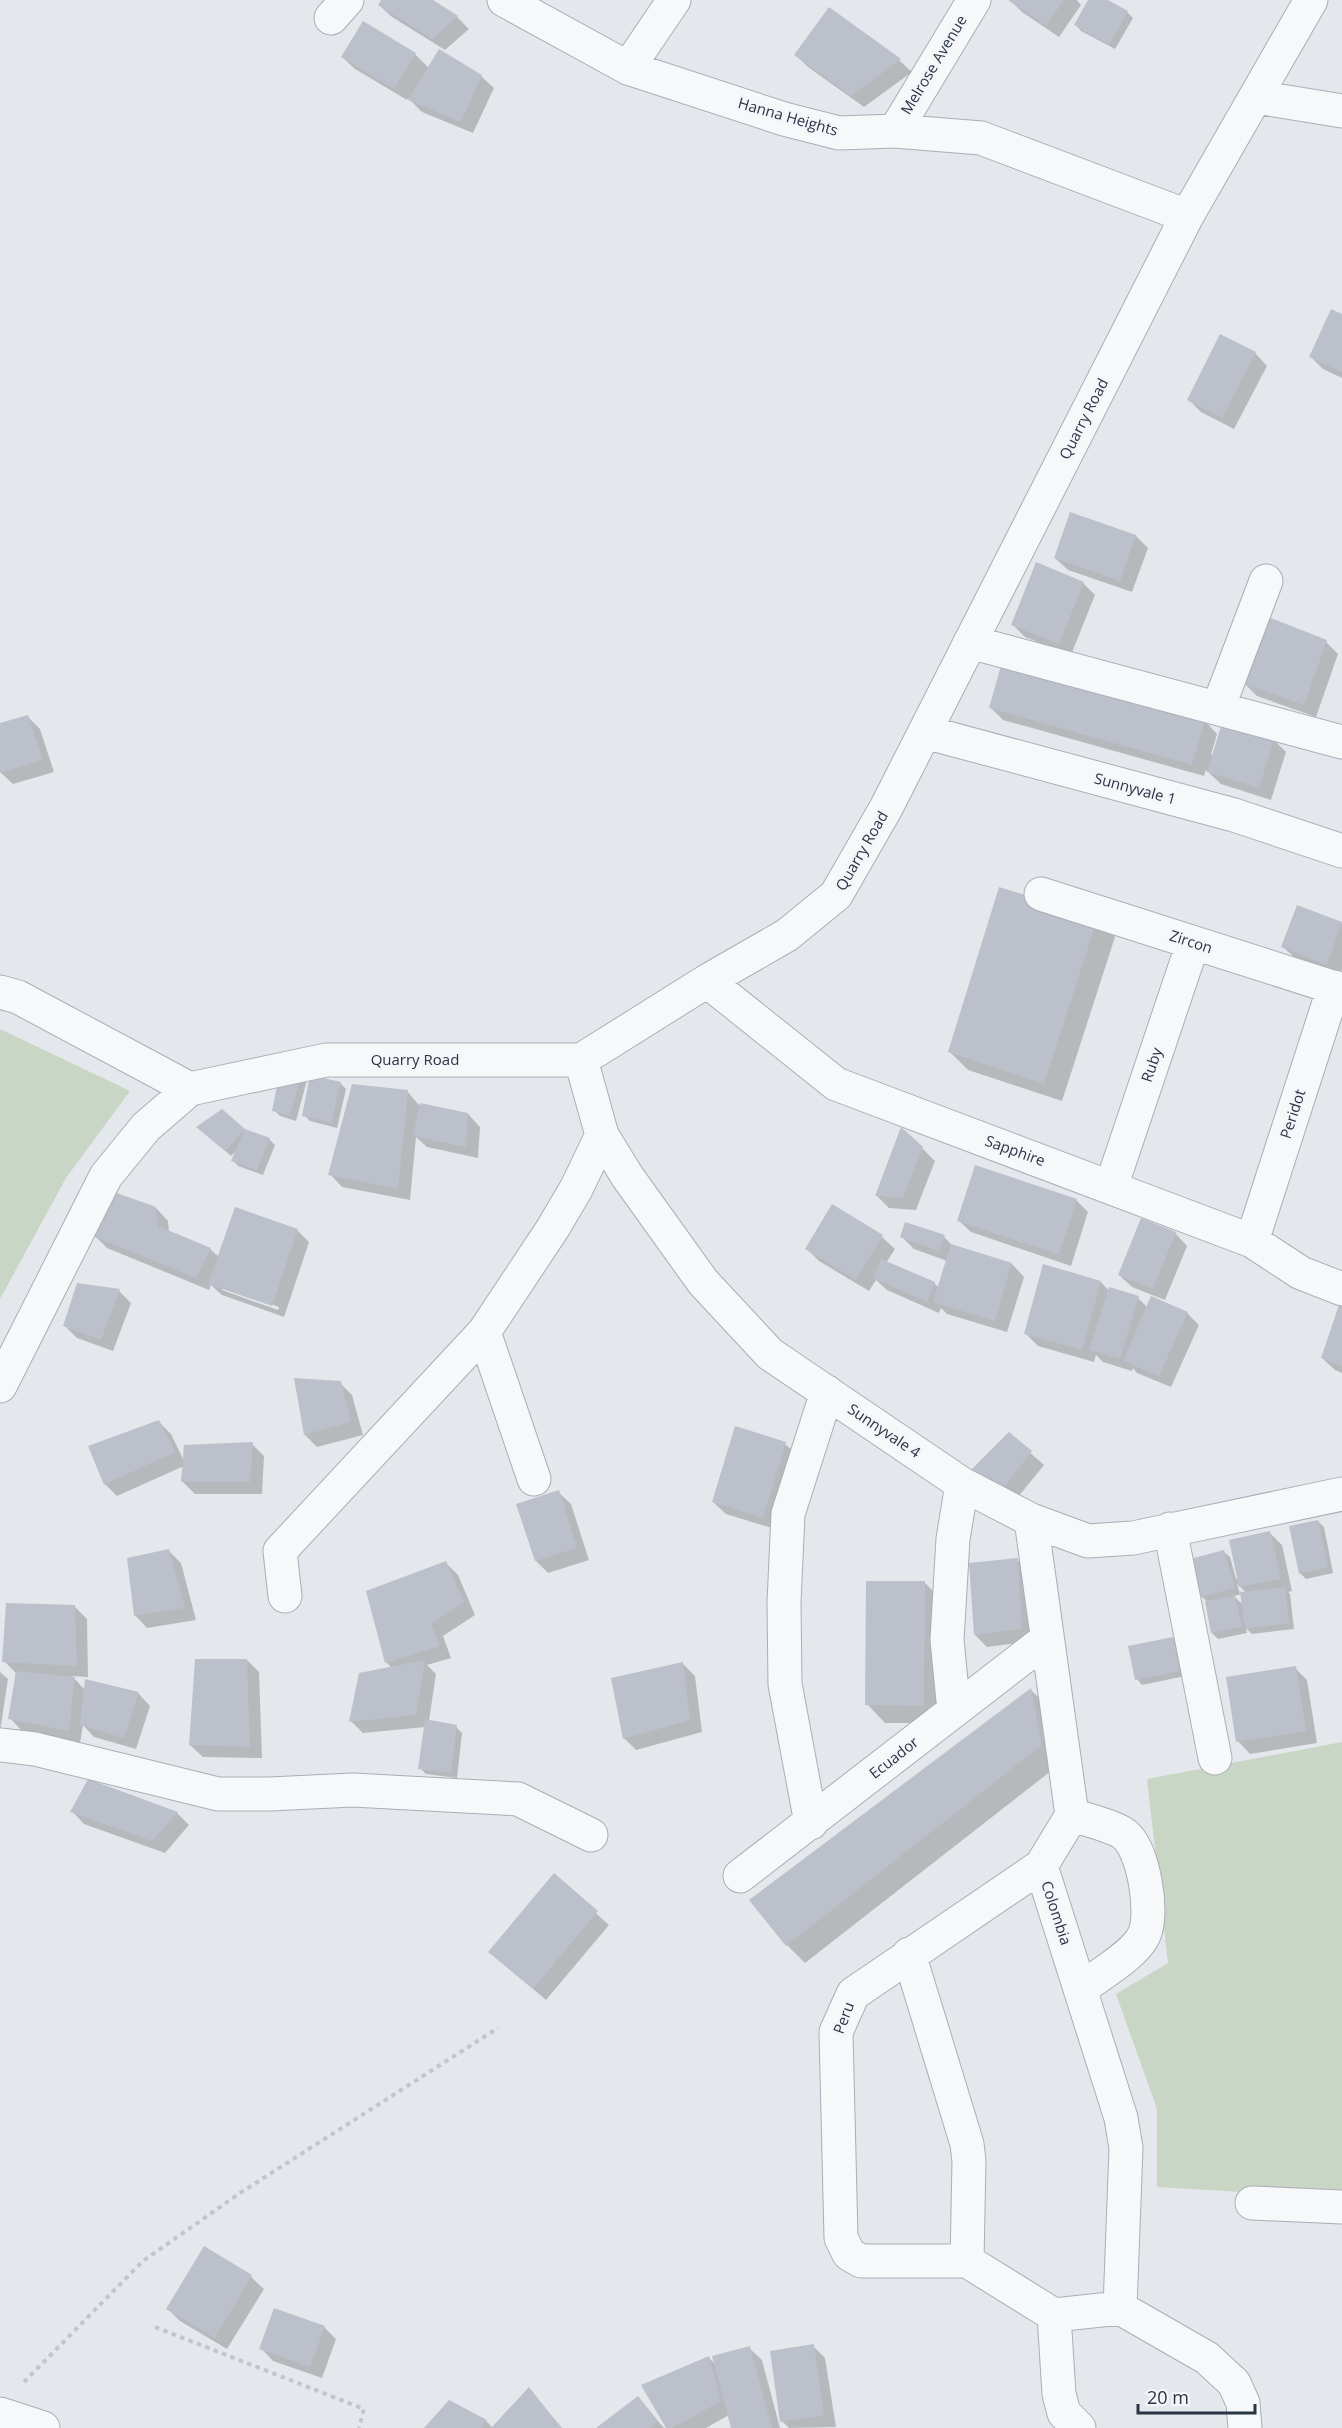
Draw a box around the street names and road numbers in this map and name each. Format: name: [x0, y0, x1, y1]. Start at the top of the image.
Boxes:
street label: Melrose Avenue: [896, 11, 971, 118]
street label: Hanna Heights: [736, 92, 841, 140]
street label: Quarry Road: [1054, 375, 1112, 463]
street label: Sunnyvale 1: [1092, 768, 1178, 809]
street label: Quarry Road: [830, 807, 892, 894]
street label: Zircon: [1167, 925, 1215, 957]
street label: Ruby: [1136, 1044, 1166, 1085]
street label: Quarry Road: [371, 1049, 459, 1069]
street label: Peridot: [1275, 1086, 1309, 1141]
street label: Sapphire: [983, 1130, 1048, 1170]
street label: Sunnyvale 4: [844, 1398, 925, 1462]
street label: Ecuador: [865, 1732, 922, 1783]
street label: Colombia: [1037, 1878, 1077, 1947]
street label: Peru: [828, 1999, 858, 2036]

